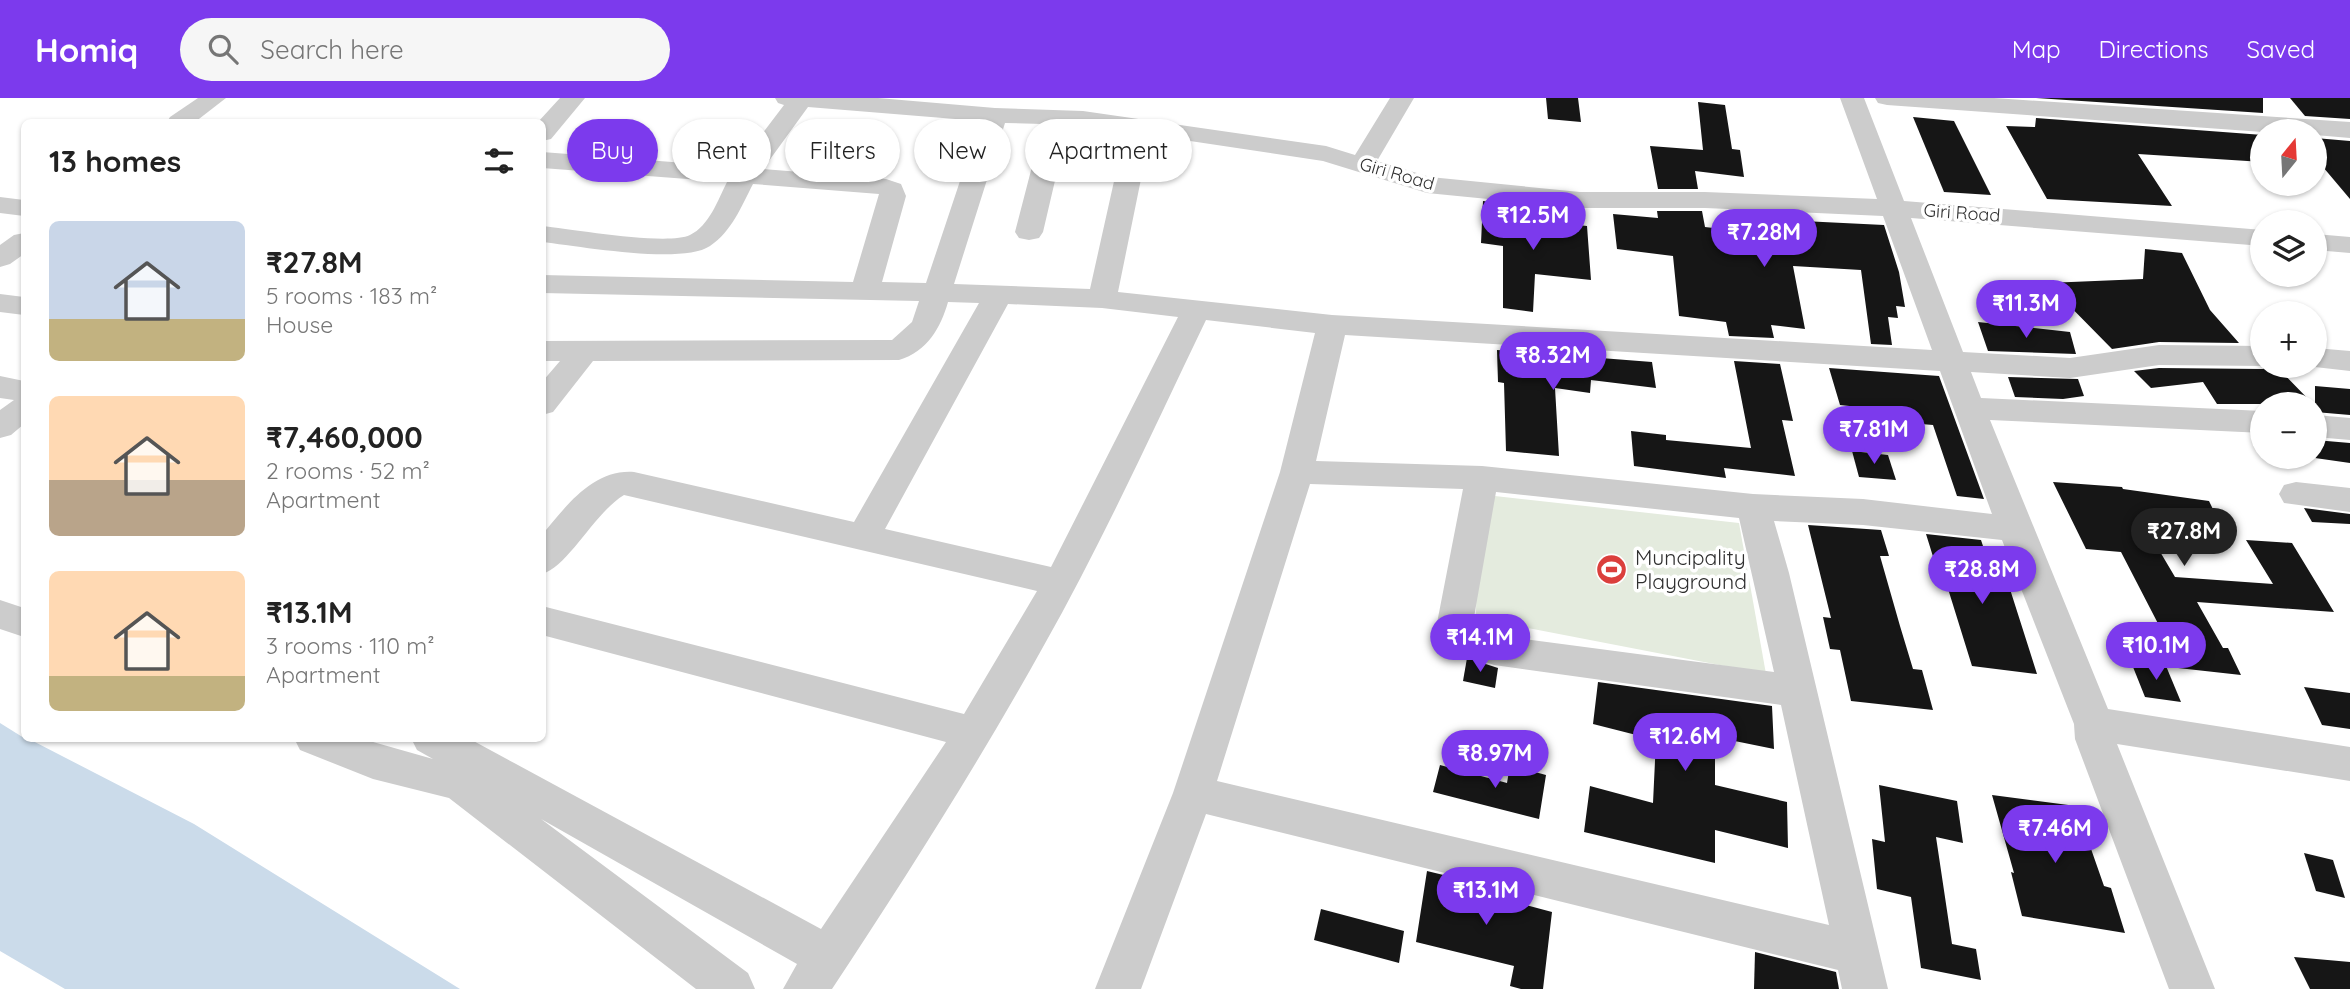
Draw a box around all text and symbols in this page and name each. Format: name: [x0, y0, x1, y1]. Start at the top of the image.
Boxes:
search box: [180, 18, 670, 81]
text: Homiq: [35, 29, 138, 70]
icon: search: [204, 30, 242, 68]
text: Search here: [260, 33, 404, 66]
text: Map: [2012, 34, 2061, 64]
text: Directions: [2099, 34, 2209, 64]
text: Saved: [2247, 34, 2315, 64]
chip: Buy: [567, 119, 658, 182]
chip: Rent: [672, 119, 771, 182]
chip: Filters: [785, 119, 900, 182]
chip: New: [914, 119, 1011, 182]
chip: Apartment: [1025, 119, 1192, 182]
north arrow: [2250, 119, 2328, 196]
map controls: [2250, 119, 2327, 469]
text: 13 homes: [49, 142, 181, 180]
icon: filters: [480, 142, 518, 180]
street label: Giri Road: [1357, 152, 1437, 195]
pin: ₹12.5M: [1476, 192, 1590, 252]
street label: Giri Road: [1923, 198, 2001, 227]
text: ₹12.5M: [1497, 200, 1569, 229]
pin: ₹7.28M: [1707, 209, 1821, 269]
button: layers: [2250, 210, 2327, 287]
text: ₹7.28M: [1727, 217, 1801, 246]
text: ₹27.8M: [266, 243, 363, 281]
icon: home: [105, 249, 189, 333]
pin: ₹11.3M: [1969, 280, 2083, 340]
text: 5 rooms · 183 m²: [266, 281, 437, 310]
text: ₹11.3M: [1992, 288, 2060, 317]
button: +: [2250, 301, 2327, 378]
text: House: [266, 310, 333, 339]
pin: ₹8.32M: [1496, 332, 1610, 392]
text: ₹8.32M: [1515, 340, 1591, 369]
button: −: [2250, 392, 2327, 469]
pin: ₹7.81M: [1817, 406, 1931, 466]
text: ₹7.81M: [1839, 414, 1909, 443]
text: ₹7,460,000: [266, 418, 423, 456]
icon: home: [105, 424, 189, 508]
text: 2 rooms · 52 m²: [266, 456, 430, 485]
text: Apartment: [266, 485, 380, 514]
pin: ₹27.8M: [2127, 508, 2241, 568]
text: ₹27.8M: [2147, 516, 2221, 545]
place label: Muncipality Playground: [1635, 544, 1747, 594]
pin: ₹28.8M: [1925, 546, 2039, 606]
sports icon: Muncipality Playground: [1595, 553, 1629, 587]
text: ₹28.8M: [1944, 554, 2020, 583]
text: ₹13.1M: [266, 593, 353, 631]
icon: home: [105, 599, 189, 683]
pin: ₹14.1M: [1423, 614, 1537, 674]
text: ₹14.1M: [1446, 622, 1514, 651]
pin: ₹10.1M: [2099, 622, 2213, 682]
text: ₹10.1M: [2122, 630, 2190, 659]
text: 3 rooms · 110 m²: [266, 631, 435, 660]
text: Apartment: [266, 660, 380, 689]
pin: ₹12.6M: [1628, 714, 1742, 773]
text: ₹12.6M: [1649, 721, 1721, 750]
pin: ₹8.97M: [1438, 730, 1552, 790]
text: ₹8.97M: [1458, 738, 1532, 767]
pin: ₹7.46M: [1998, 806, 2112, 865]
text: ₹7.46M: [2018, 813, 2092, 842]
pin: ₹13.1M: [1429, 868, 1543, 927]
text: ₹13.1M: [1453, 875, 1519, 904]

